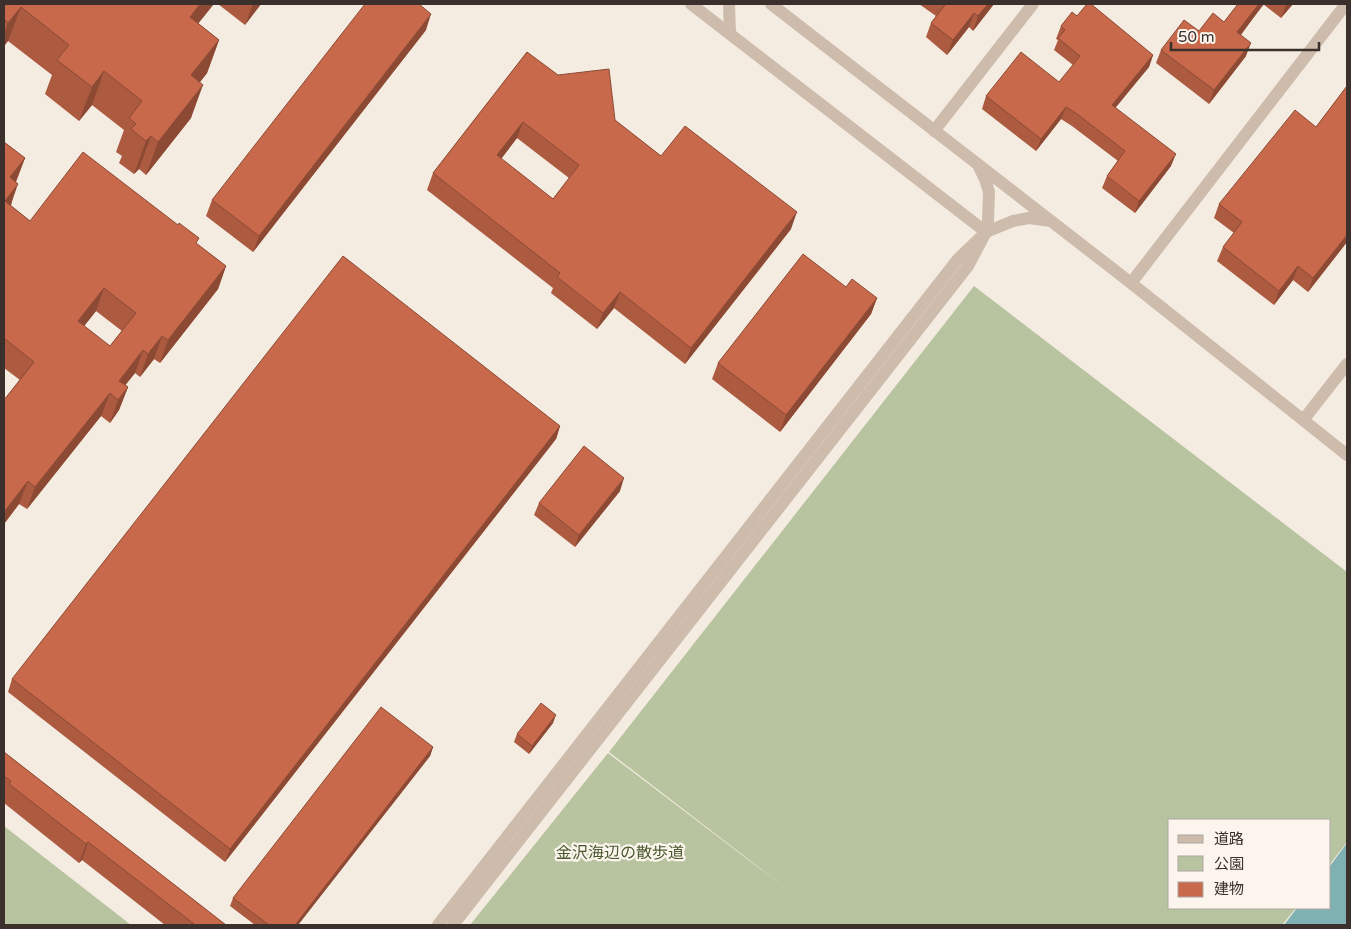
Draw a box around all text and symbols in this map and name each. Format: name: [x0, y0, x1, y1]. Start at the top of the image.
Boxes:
scale bar: [1171, 20, 1318, 52]
text: 50 m: [1178, 28, 1215, 46]
legend: [1168, 819, 1331, 909]
text: 道路: [1214, 830, 1244, 848]
park label: 金沢海辺の散歩道: [556, 843, 684, 863]
text: 公園: [1214, 855, 1244, 873]
text: 建物: [1214, 880, 1244, 898]

